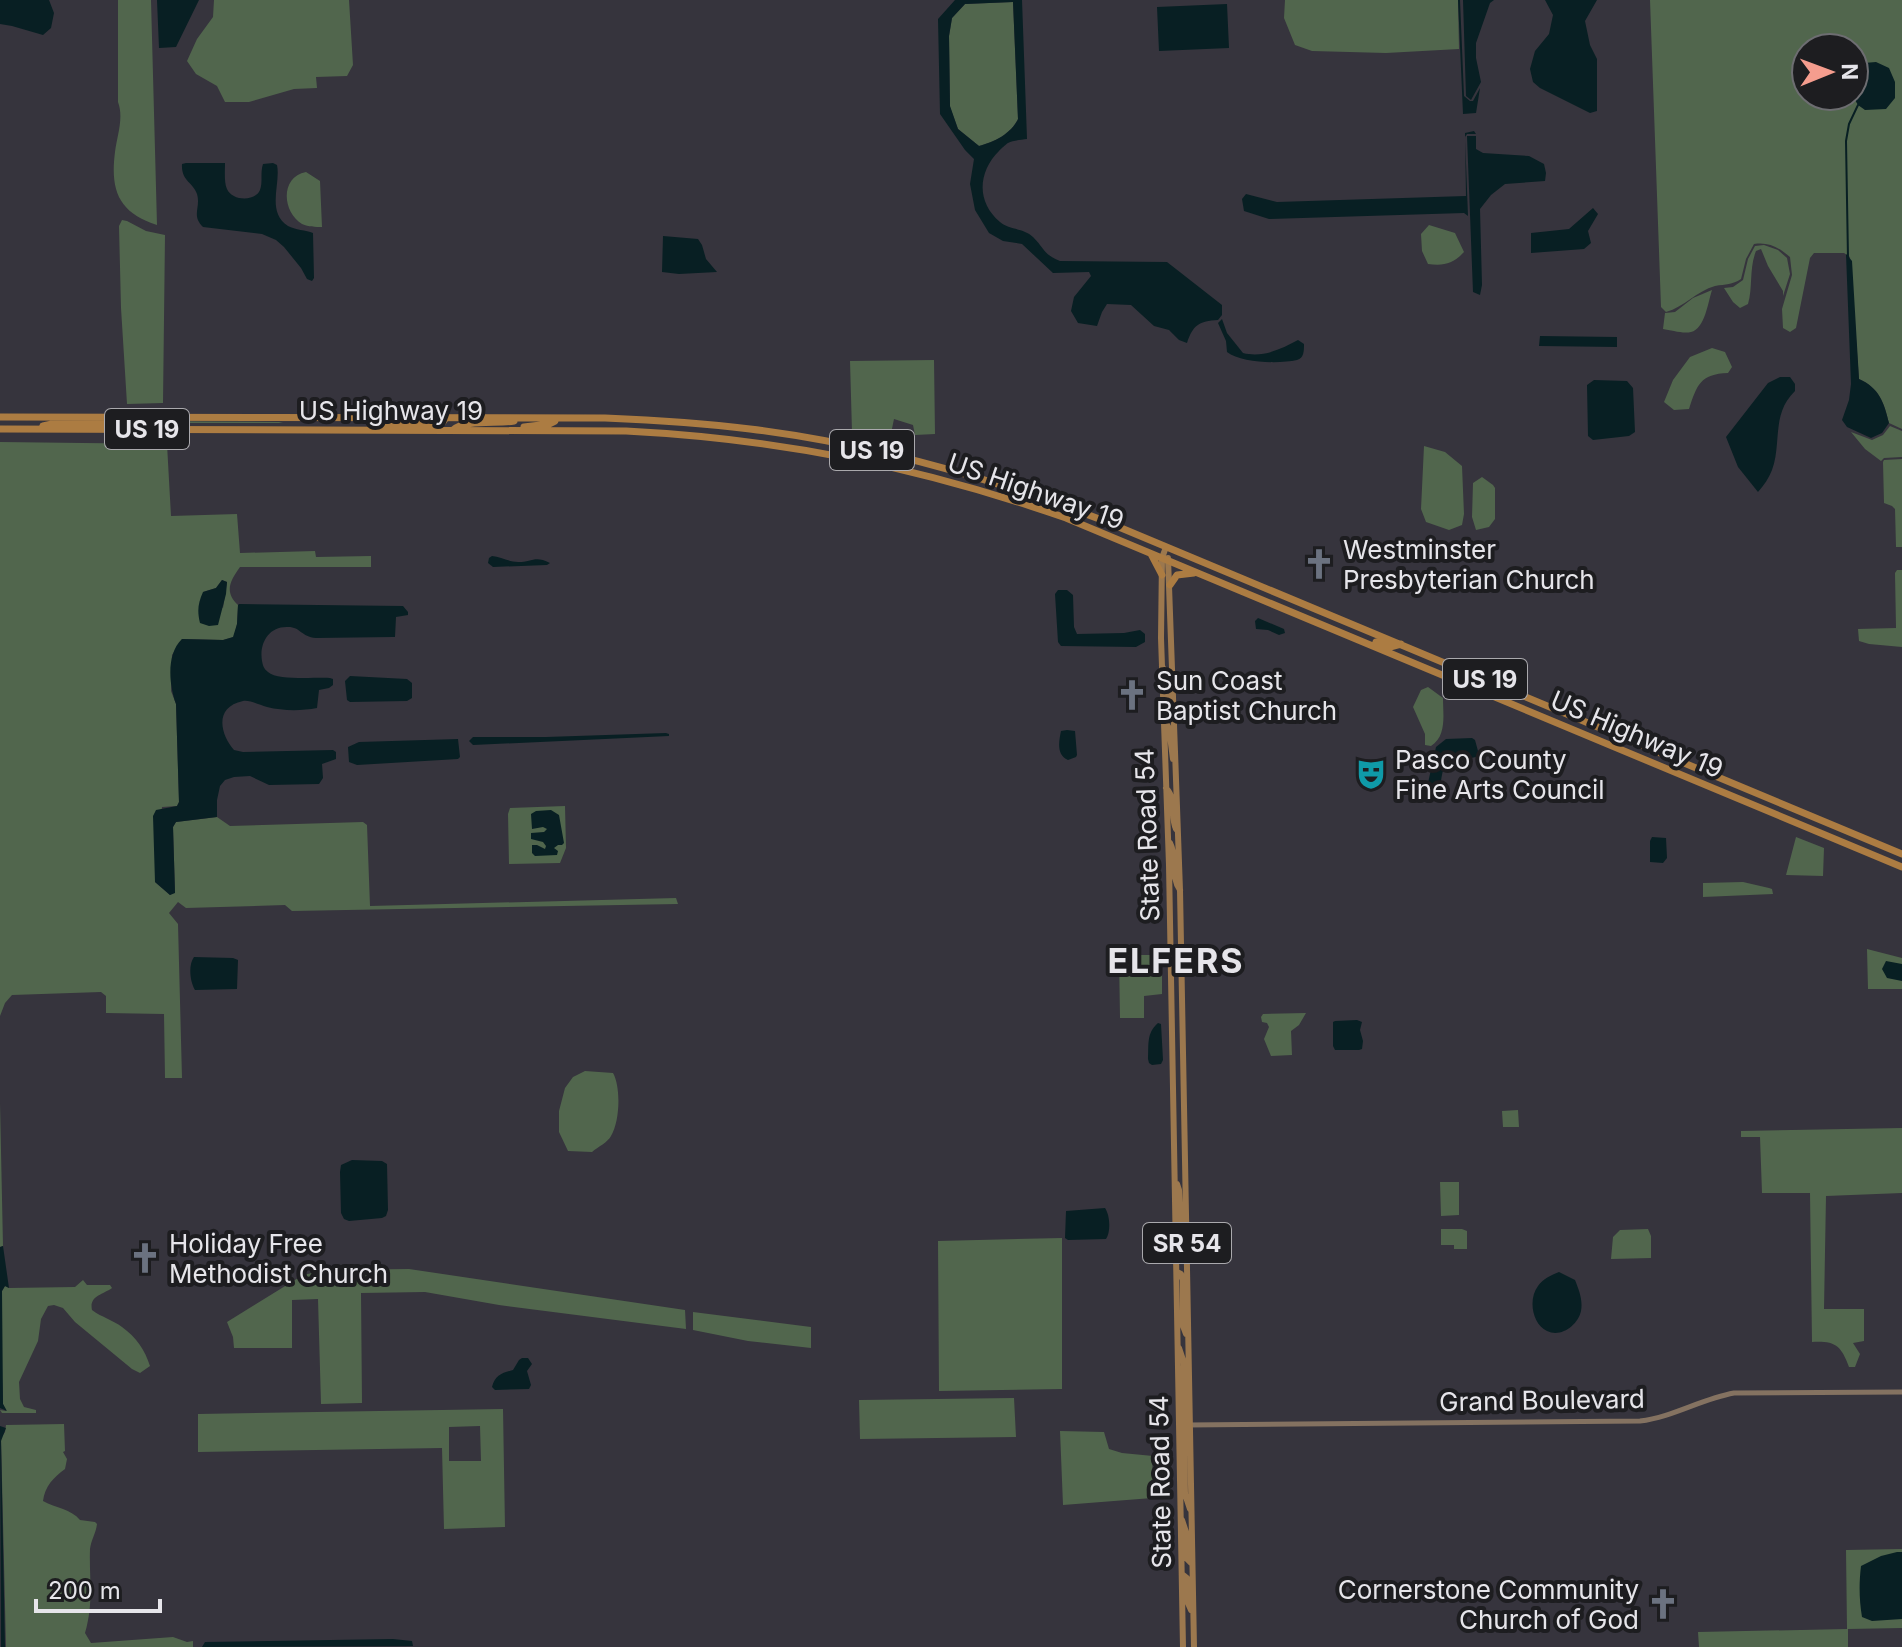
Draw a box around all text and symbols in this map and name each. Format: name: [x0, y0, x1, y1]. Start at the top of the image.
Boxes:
north arrow: [1790, 32, 1870, 112]
text: N: [1837, 63, 1863, 80]
street label: US Highway 19: [299, 395, 483, 426]
road number: US 19: [105, 409, 189, 449]
road number: US 19: [830, 430, 914, 470]
street label: US Highway 19: [944, 446, 1128, 536]
place label: Westminster Presbyterian Church: [1343, 534, 1595, 595]
church icon: Westminster Presbyterian Church: [1302, 547, 1336, 581]
road number: US 19: [1443, 659, 1527, 699]
place label: Sun Coast Baptist Church: [1156, 665, 1337, 726]
church icon: Sun Coast Baptist Church: [1115, 678, 1149, 712]
street label: US Highway 19: [1546, 684, 1728, 784]
place label: Pasco County Fine Arts Council: [1395, 744, 1605, 805]
street label: State Road 54: [1128, 748, 1166, 922]
theatre icon: Pasco County Fine Arts Council: [1354, 757, 1388, 791]
district label: ELFERS: [1107, 940, 1245, 981]
road number: SR 54: [1143, 1223, 1231, 1263]
place label: Holiday Free Methodist Church: [169, 1228, 388, 1289]
church icon: Holiday Free Methodist Church: [128, 1241, 162, 1275]
street label: Grand Boulevard: [1439, 1383, 1645, 1417]
street label: State Road 54: [1143, 1395, 1177, 1569]
scale bar: [36, 1563, 160, 1613]
place label: Cornerstone Community Church of God: [1338, 1574, 1639, 1635]
text: 200 m: [48, 1576, 121, 1605]
church icon: Cornerstone Community Church of God: [1646, 1587, 1680, 1621]

